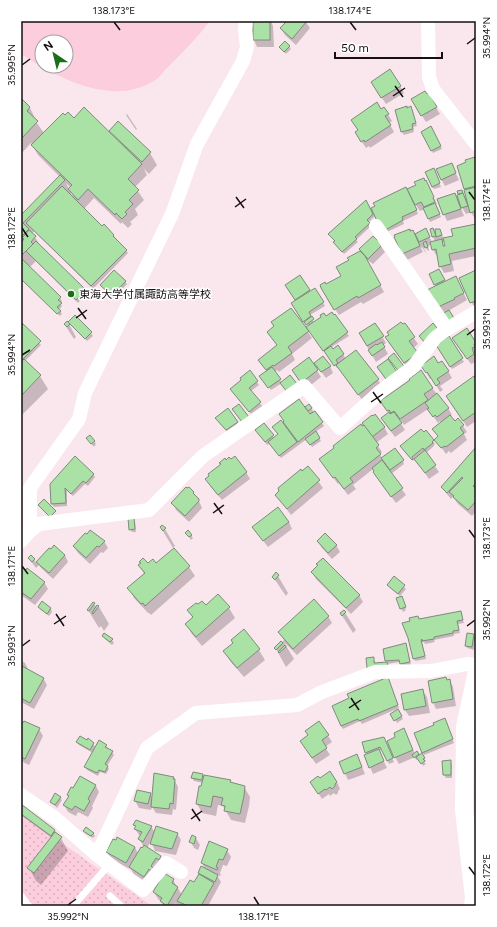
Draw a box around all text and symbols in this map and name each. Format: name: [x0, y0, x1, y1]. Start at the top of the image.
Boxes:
text: 138.173°E: [93, 4, 135, 17]
text: 138.174°E: [328, 4, 372, 17]
text: 35.994°N: [480, 17, 493, 59]
north arrow: [34, 34, 74, 74]
scale bar: [335, 34, 442, 60]
text: N: [41, 38, 56, 54]
text: 50 m: [341, 41, 369, 55]
text: 35.995°N: [5, 44, 18, 86]
text: 138.174°E: [480, 178, 493, 222]
text: 138.172°E: [5, 207, 18, 249]
place label: 東海大学付属諏訪高等学校: [79, 288, 211, 301]
marker: 東海大学付属諏訪高等学校: [66, 289, 76, 299]
text: 35.993°N: [480, 308, 493, 350]
text: 35.994°N: [5, 334, 18, 376]
text: 138.173°E: [480, 517, 493, 559]
text: 138.171°E: [5, 545, 18, 587]
text: 35.992°N: [480, 599, 493, 641]
text: 35.993°N: [5, 625, 18, 667]
text: 138.172°E: [480, 854, 493, 896]
text: 35.992°N: [47, 910, 89, 923]
text: 138.171°E: [238, 910, 280, 923]

